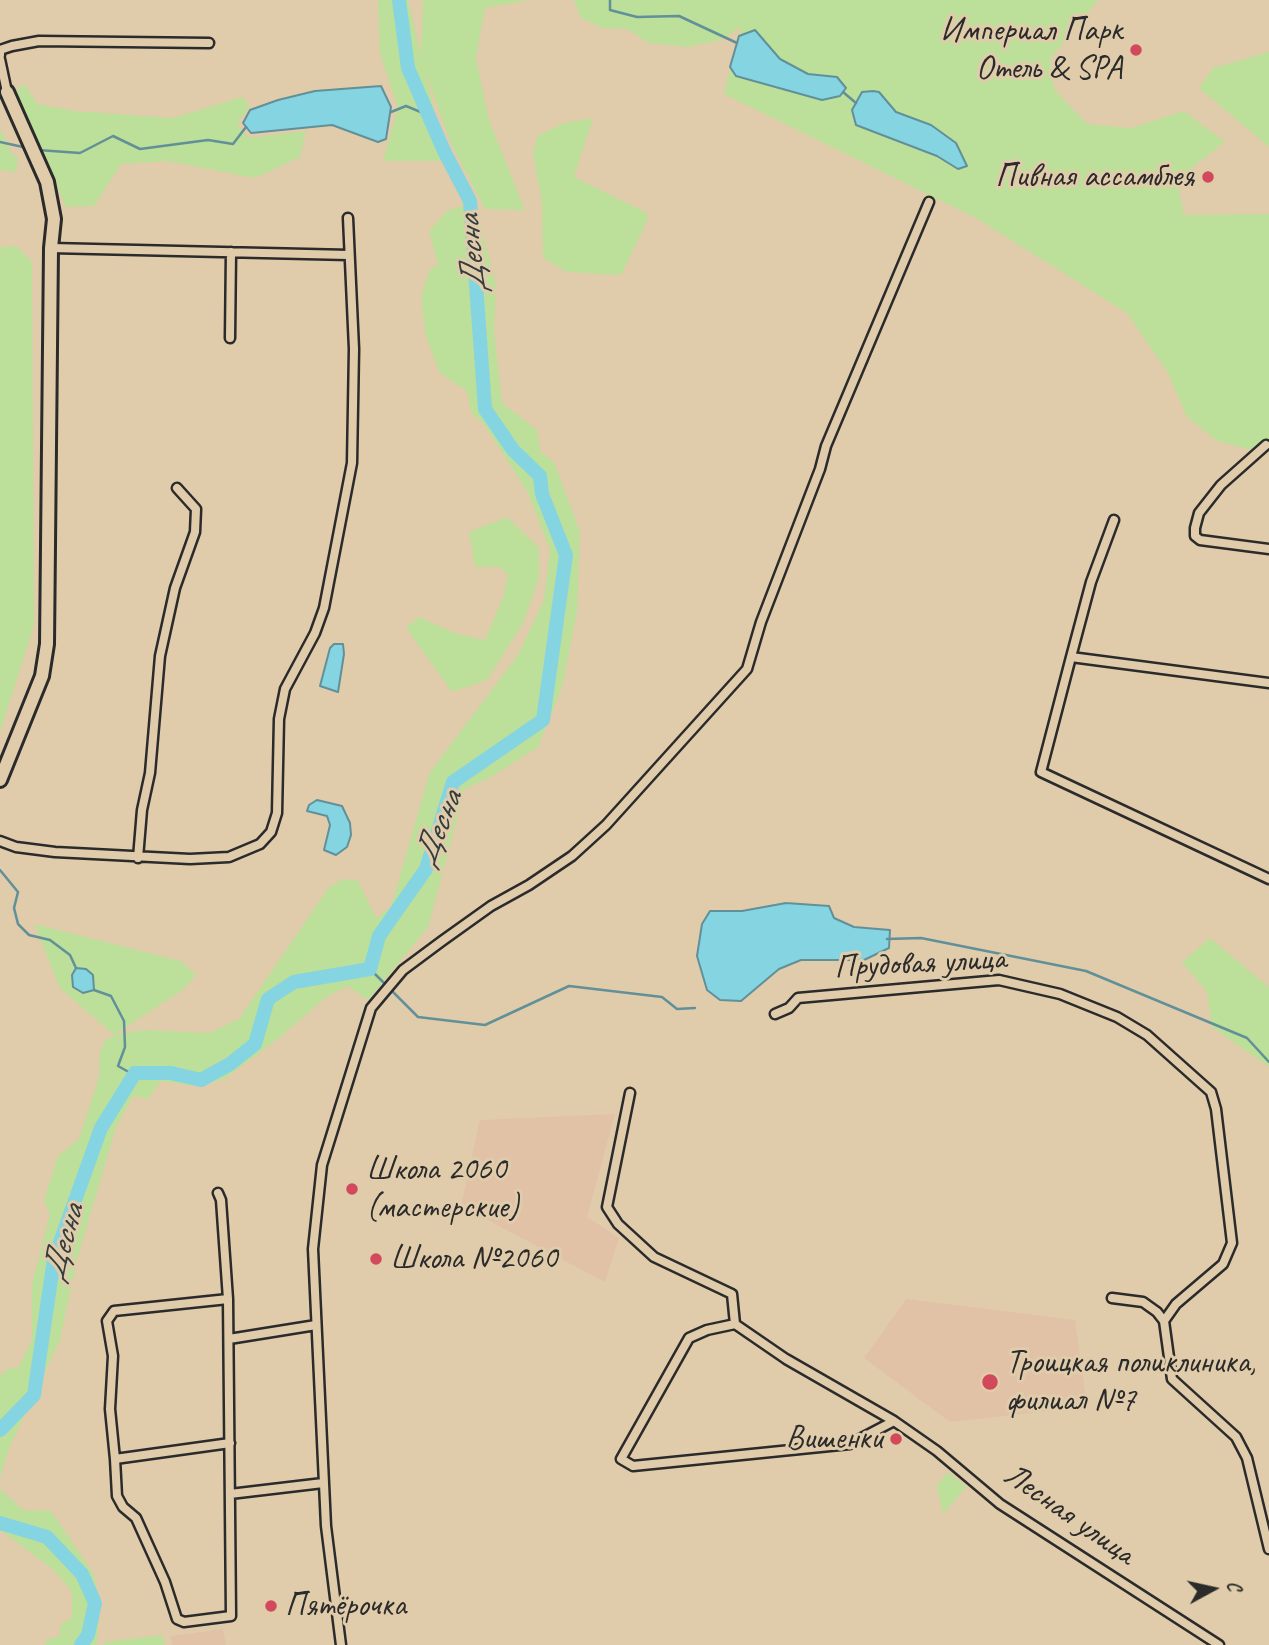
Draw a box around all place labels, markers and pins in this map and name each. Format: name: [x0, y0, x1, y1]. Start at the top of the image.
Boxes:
place label: Империал Парк Отель & SPA: [940, 11, 1122, 89]
marker: Империал Парк Отель & SPA: [1128, 42, 1144, 58]
place label: Пивная ассамблея: [995, 157, 1194, 197]
marker: Пивная ассамблея: [1200, 169, 1216, 185]
place label: Школа 2060 (мастерские): [366, 1150, 519, 1228]
marker: Школа 2060 (мастерские): [344, 1181, 360, 1197]
place label: Школа №2060: [390, 1239, 557, 1279]
marker: Школа №2060: [368, 1251, 384, 1267]
place label: Троицкая поликлиника, филиал №7: [1006, 1343, 1256, 1421]
marker: Троицкая поликлиника, филиал №7: [980, 1372, 1000, 1392]
place label: Вишенки: [786, 1419, 882, 1459]
marker: Вишенки: [888, 1431, 904, 1447]
place label: Пятёрочка: [285, 1586, 406, 1626]
marker: Пятёрочка: [263, 1598, 279, 1614]

